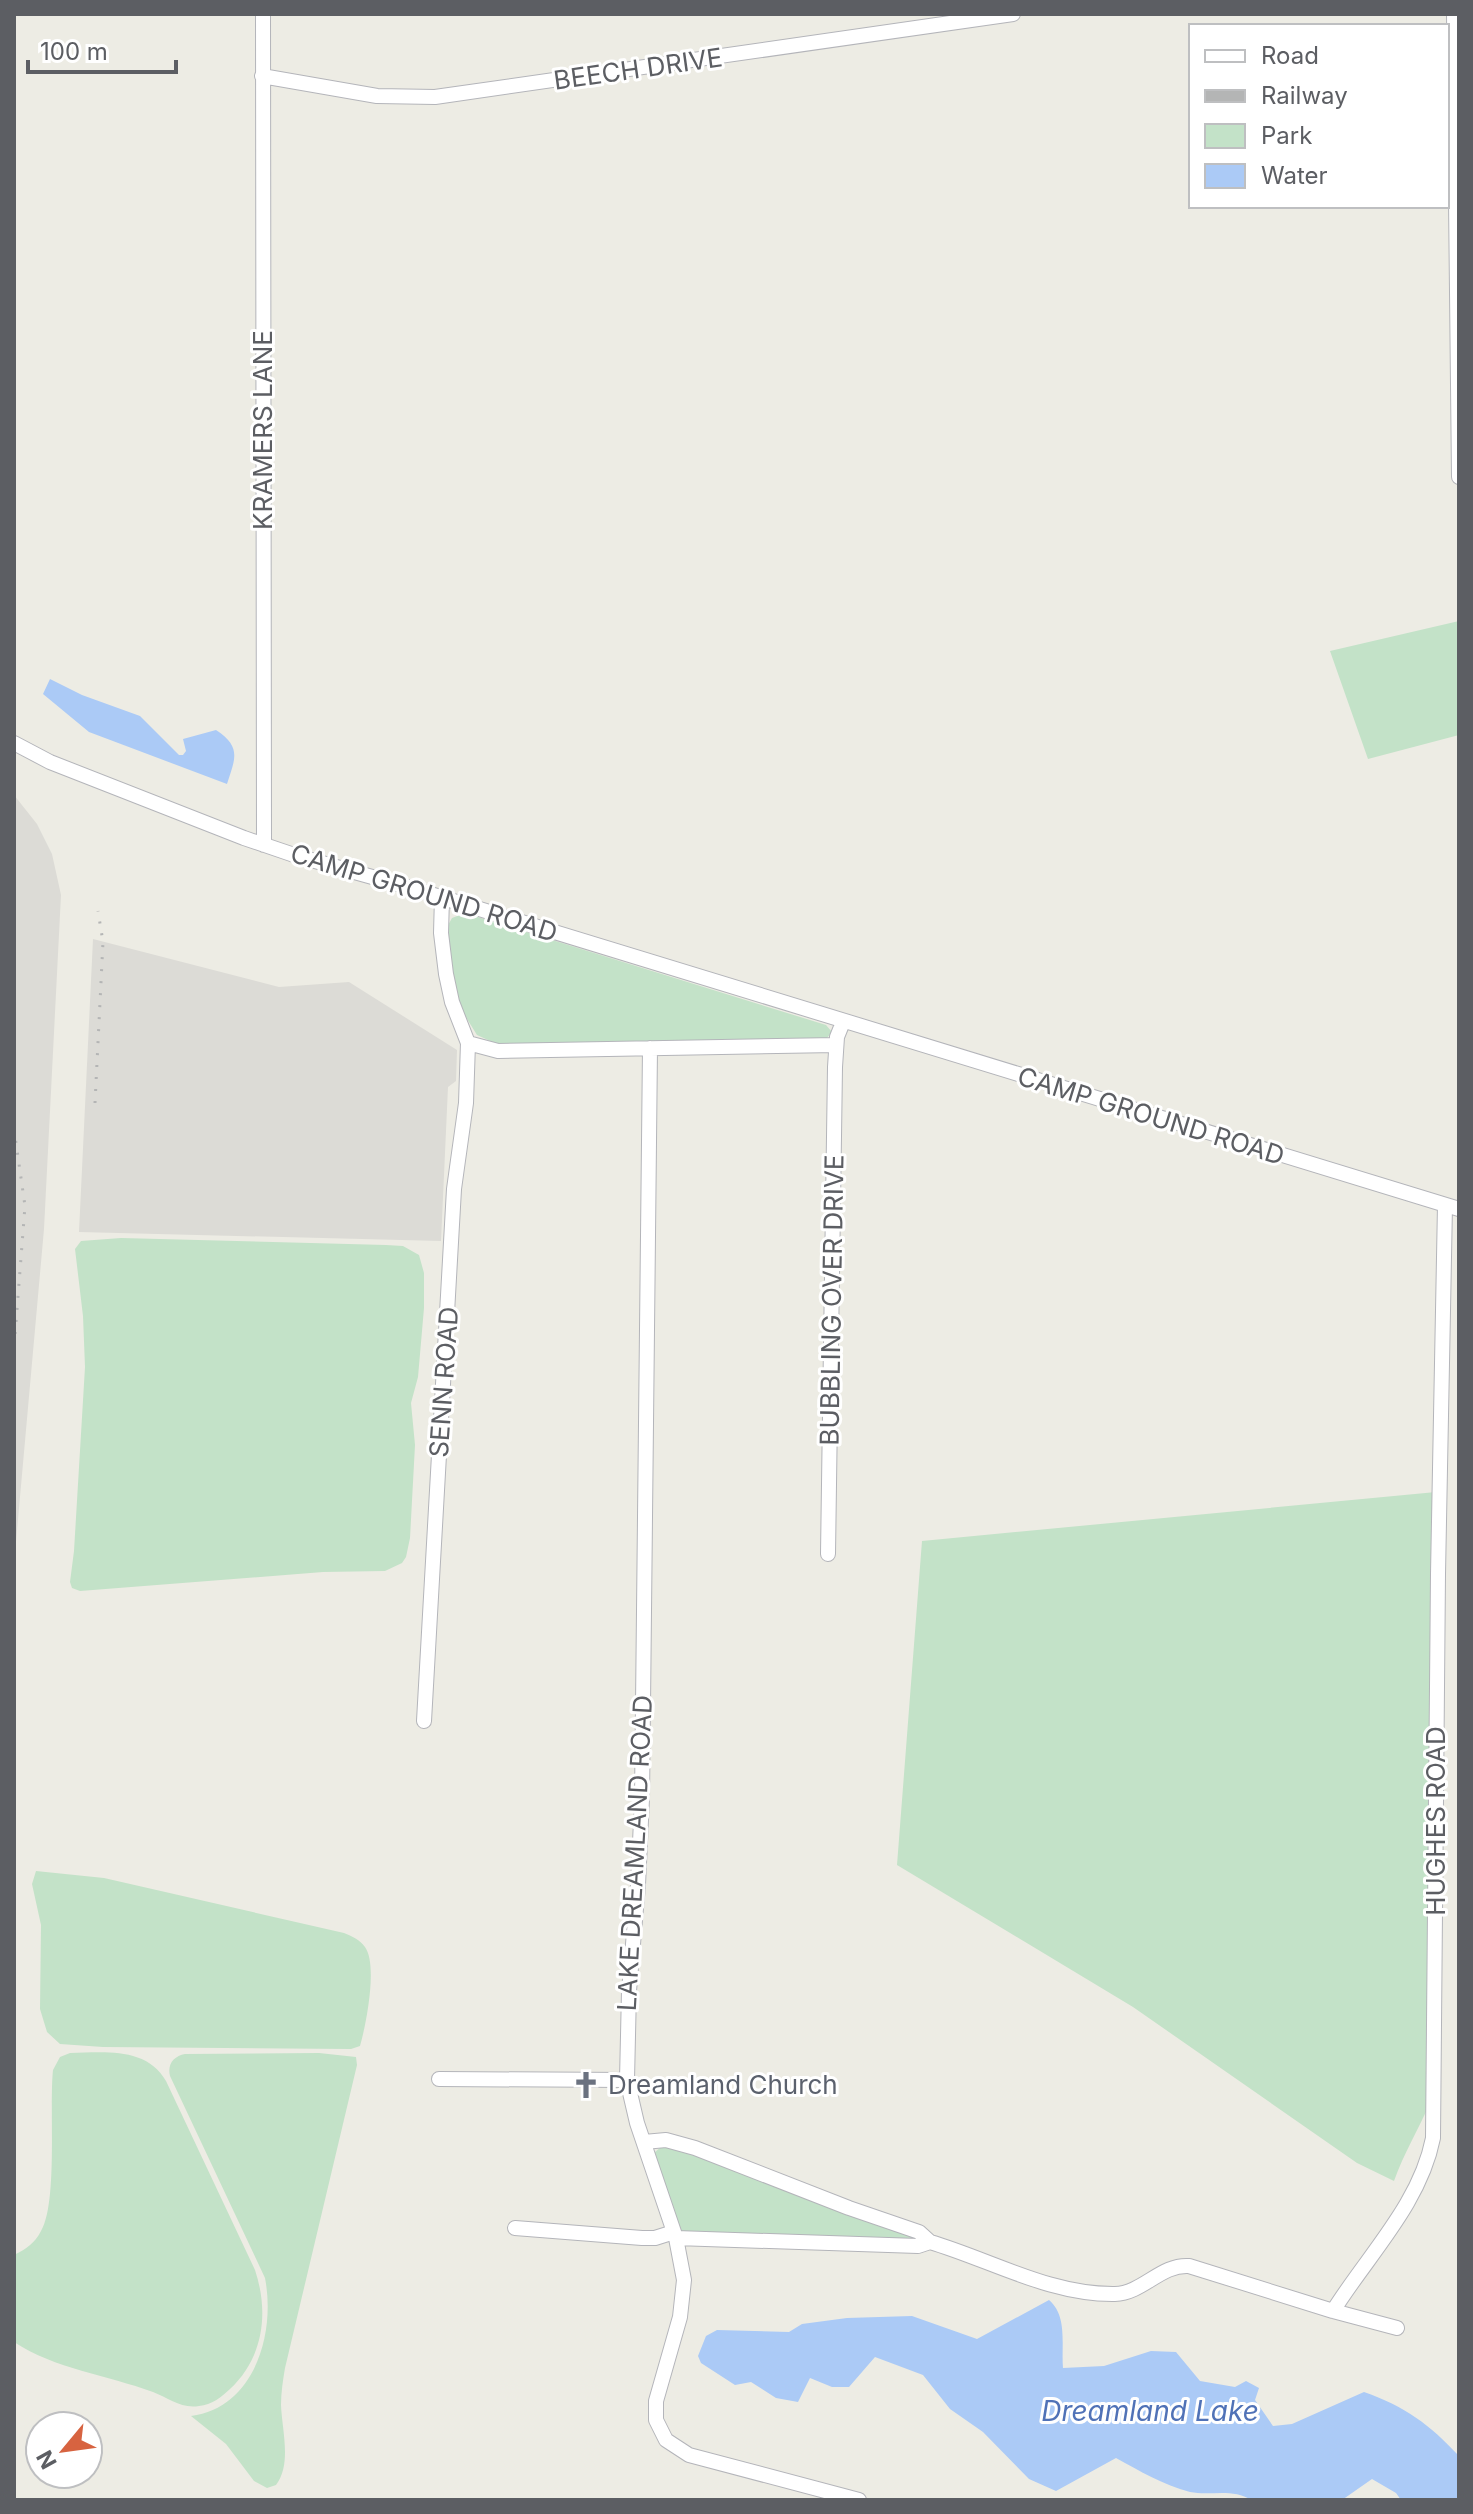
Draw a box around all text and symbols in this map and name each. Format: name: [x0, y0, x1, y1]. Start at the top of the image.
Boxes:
scale bar: [28, 24, 176, 74]
legend: [1189, 24, 1449, 208]
text: 100 m: [40, 37, 108, 66]
street label: BEECH DRIVE: [552, 41, 724, 96]
text: Road: [1261, 41, 1319, 70]
text: Railway: [1261, 81, 1348, 110]
text: Park: [1261, 121, 1312, 150]
text: Water: [1261, 161, 1328, 190]
street label: KRAMERS LANE: [247, 330, 278, 530]
street label: CAMP GROUND ROAD: [287, 837, 561, 948]
street label: CAMP GROUND ROAD: [1014, 1060, 1288, 1171]
street label: BUBBLING OVER DRIVE: [813, 1154, 850, 1446]
street label: SENN ROAD: [423, 1305, 464, 1458]
street label: LAKE DREAMLAND ROAD: [611, 1694, 658, 2012]
street label: HUGHES ROAD: [1420, 1726, 1451, 1916]
place label: Dreamland Church: [608, 2069, 838, 2100]
church icon: Dreamland Church: [571, 2070, 601, 2100]
water label: Dreamland Lake: [1041, 2394, 1259, 2428]
north arrow: [24, 2410, 104, 2490]
text: N: [31, 2446, 62, 2473]

